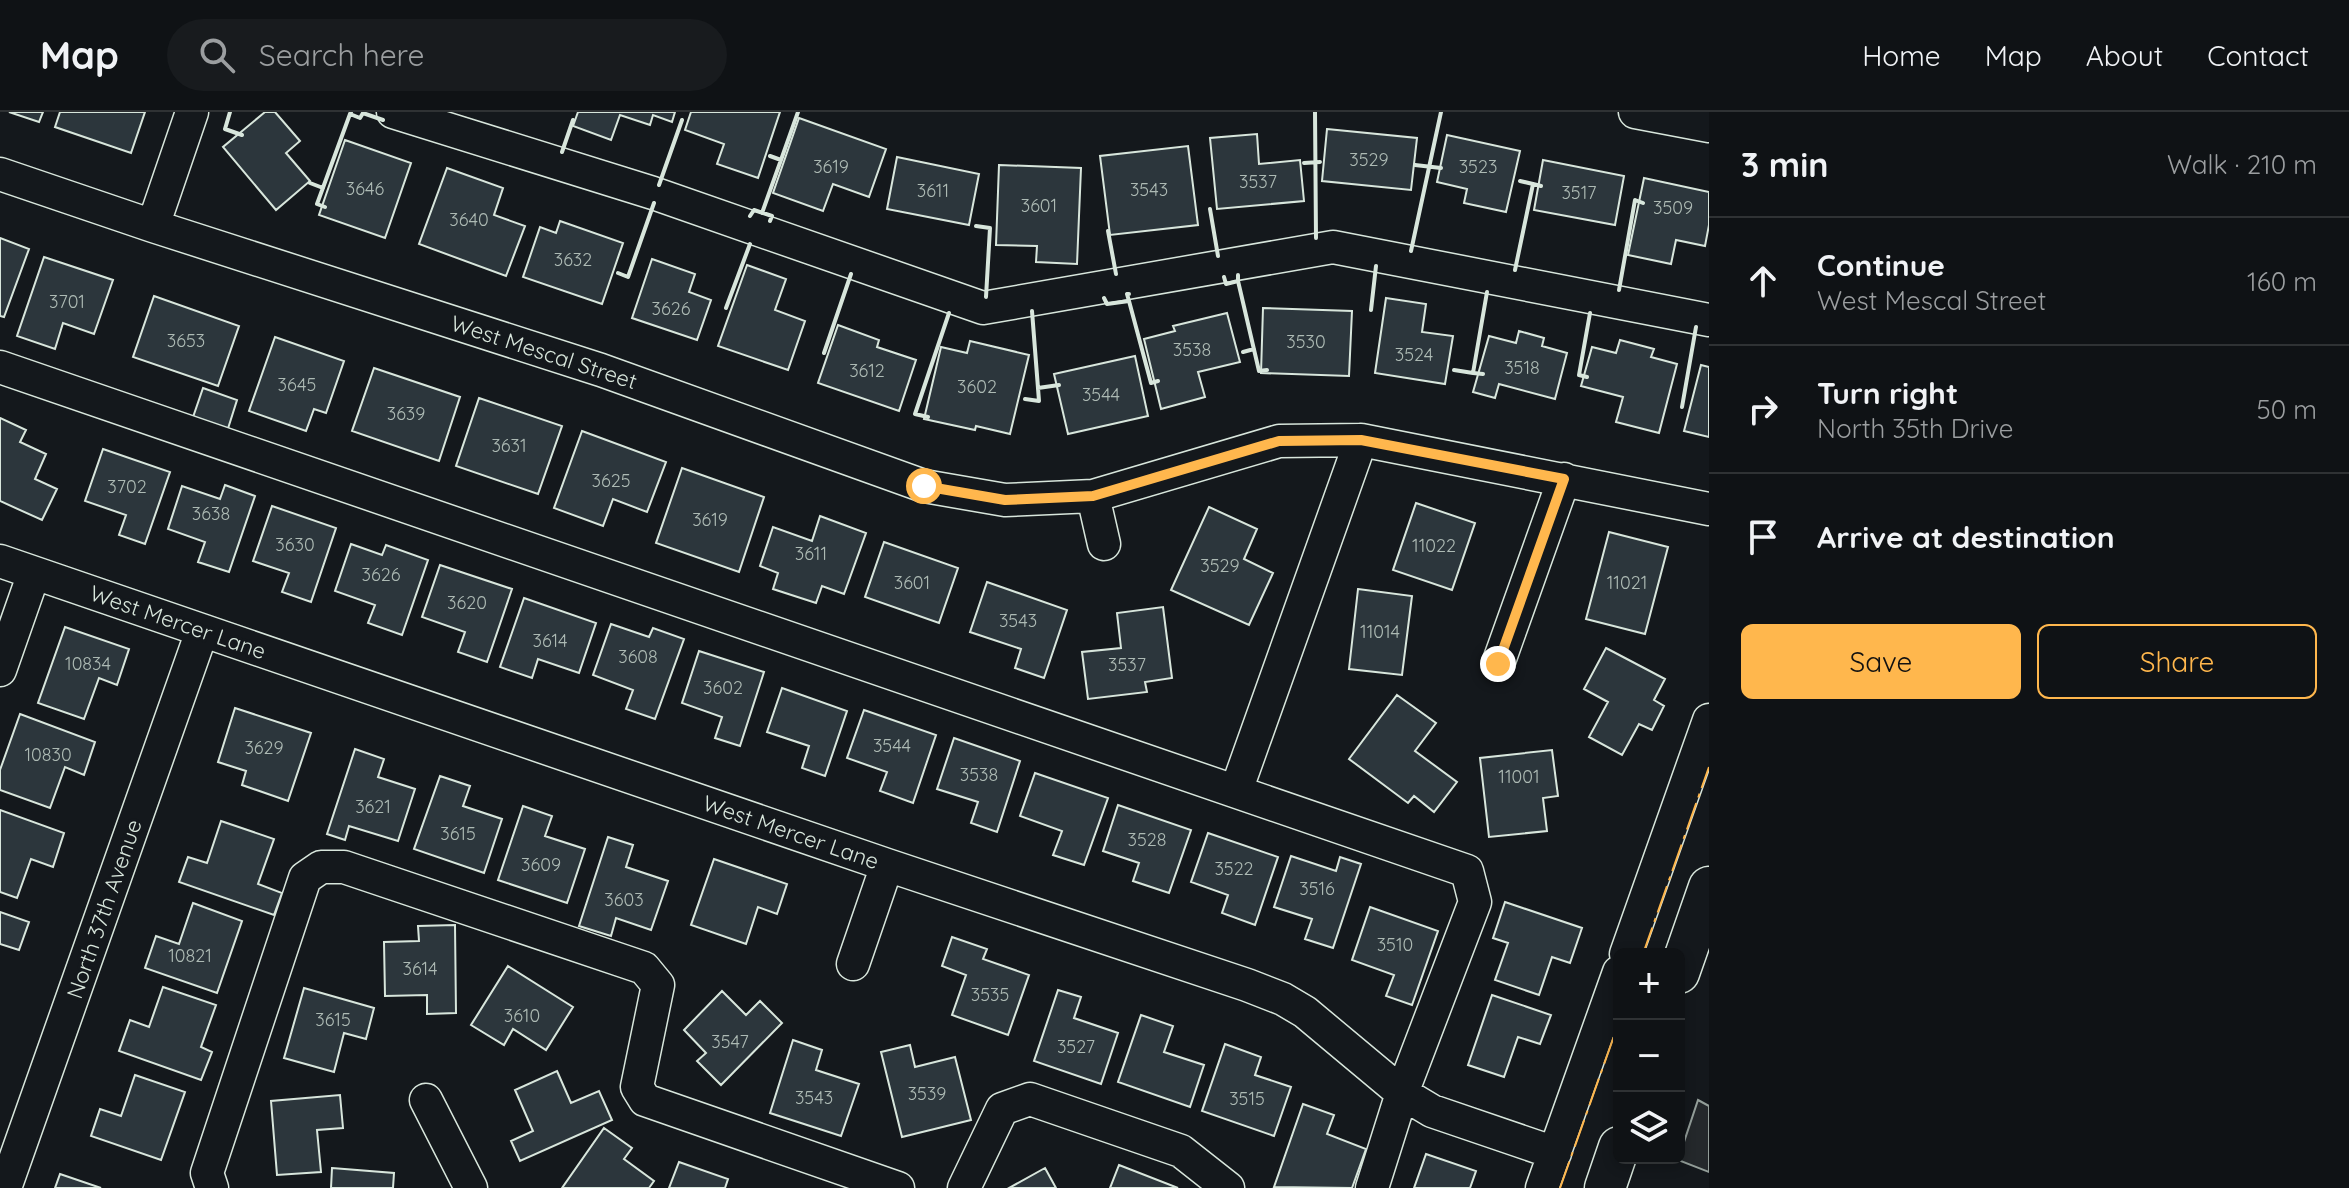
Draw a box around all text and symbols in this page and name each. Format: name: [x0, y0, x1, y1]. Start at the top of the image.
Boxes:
search box: [167, 19, 727, 91]
text: Map: [40, 31, 119, 79]
icon: search: [195, 33, 239, 77]
text: Search here: [259, 36, 424, 74]
text: Home: [1862, 38, 1941, 73]
text: Map: [1985, 38, 2042, 73]
text: About: [2086, 38, 2163, 73]
text: Contact: [2207, 38, 2309, 73]
text: 3 min: [1741, 143, 1828, 186]
house number: 3529: [1349, 148, 1389, 171]
text: Walk · 210 m: [2167, 148, 2317, 181]
house number: 3619: [813, 155, 849, 178]
house number: 3523: [1459, 155, 1497, 178]
house number: 3537: [1239, 170, 1277, 193]
house number: 3646: [346, 177, 385, 200]
house number: 3543: [1130, 178, 1168, 201]
house number: 3611: [917, 179, 949, 202]
house number: 3517: [1561, 181, 1597, 204]
house number: 3601: [1021, 194, 1057, 217]
house number: 3509: [1653, 196, 1693, 219]
house number: 3640: [449, 208, 489, 231]
text: Continue: [1817, 246, 1945, 284]
house number: 3632: [554, 248, 592, 271]
icon: ahead: [1741, 259, 1785, 303]
text: 160 m: [2247, 265, 2317, 298]
text: West Mescal Street: [1817, 284, 2046, 317]
house number: 3701: [49, 290, 85, 313]
house number: 3626: [652, 297, 691, 320]
street label: West Mescal Street: [447, 309, 641, 395]
house number: 3653: [167, 329, 205, 352]
house number: 3530: [1286, 330, 1326, 353]
house number: 3538: [1173, 338, 1211, 361]
house number: 3524: [1395, 343, 1433, 366]
house number: 3518: [1504, 356, 1540, 379]
house number: 3612: [849, 359, 885, 382]
house number: 3645: [278, 373, 316, 396]
text: Turn right: [1817, 374, 1958, 412]
house number: 3602: [957, 375, 997, 398]
house number: 3544: [1082, 383, 1120, 406]
icon: right: [1741, 387, 1785, 431]
text: 50 m: [2257, 393, 2317, 426]
house number: 3639: [387, 402, 425, 425]
text: North 35th Drive: [1817, 412, 2013, 445]
house number: 3631: [491, 434, 527, 457]
route start: [906, 468, 942, 504]
house number: 3625: [592, 469, 630, 492]
house number: 3702: [107, 475, 147, 498]
house number: 3638: [192, 502, 230, 525]
house number: 3619: [692, 508, 728, 531]
icon: arrive: [1741, 515, 1785, 559]
text: Arrive at destination: [1817, 518, 2115, 556]
house number: 3630: [275, 533, 315, 556]
house number: 11022: [1412, 534, 1456, 557]
house number: 3611: [795, 542, 827, 565]
house number: 3529: [1200, 554, 1240, 577]
house number: 3626: [362, 563, 401, 586]
house number: 3601: [894, 571, 930, 594]
house number: 11021: [1607, 571, 1647, 594]
street label: West Mercer Lane: [86, 579, 270, 665]
house number: 3620: [447, 591, 487, 614]
house number: 3543: [999, 609, 1037, 632]
house number: 11014: [1360, 620, 1400, 643]
button: Save: [1741, 624, 2021, 699]
button: Share: [2037, 624, 2317, 699]
house number: 3614: [533, 629, 567, 652]
house number: 3608: [618, 645, 658, 668]
route end: [1480, 646, 1516, 682]
house number: 10834: [65, 652, 111, 675]
house number: 3537: [1108, 653, 1146, 676]
house number: 3602: [703, 676, 743, 699]
house number: 3544: [873, 734, 911, 757]
house number: 3629: [244, 736, 284, 759]
house number: 10830: [24, 743, 72, 766]
house number: 3538: [960, 763, 998, 786]
house number: 11001: [1498, 765, 1540, 788]
street label: West Mercer Lane: [699, 789, 883, 875]
house number: 3621: [355, 795, 391, 818]
street label: North 37th Avenue: [60, 816, 148, 1002]
house number: 3615: [440, 822, 476, 845]
house number: 3528: [1128, 828, 1166, 851]
house number: 3609: [521, 853, 561, 876]
house number: 3522: [1214, 857, 1254, 880]
house number: 3516: [1299, 877, 1335, 900]
house number: 3603: [604, 888, 644, 911]
house number: 3510: [1377, 933, 1413, 956]
house number: 10821: [168, 944, 212, 967]
map controls: [1613, 948, 1685, 1164]
button: +: [1613, 948, 1685, 1020]
house number: 3614: [403, 957, 437, 980]
house number: 3535: [971, 983, 1009, 1006]
house number: 3610: [504, 1004, 540, 1027]
house number: 3615: [315, 1008, 351, 1031]
button: −: [1613, 1020, 1685, 1092]
house number: 3547: [711, 1030, 749, 1053]
house number: 3527: [1057, 1035, 1095, 1058]
house number: 3539: [908, 1082, 946, 1105]
house number: 3543: [795, 1086, 833, 1109]
house number: 3515: [1229, 1087, 1265, 1110]
button: layers: [1613, 1092, 1685, 1164]

